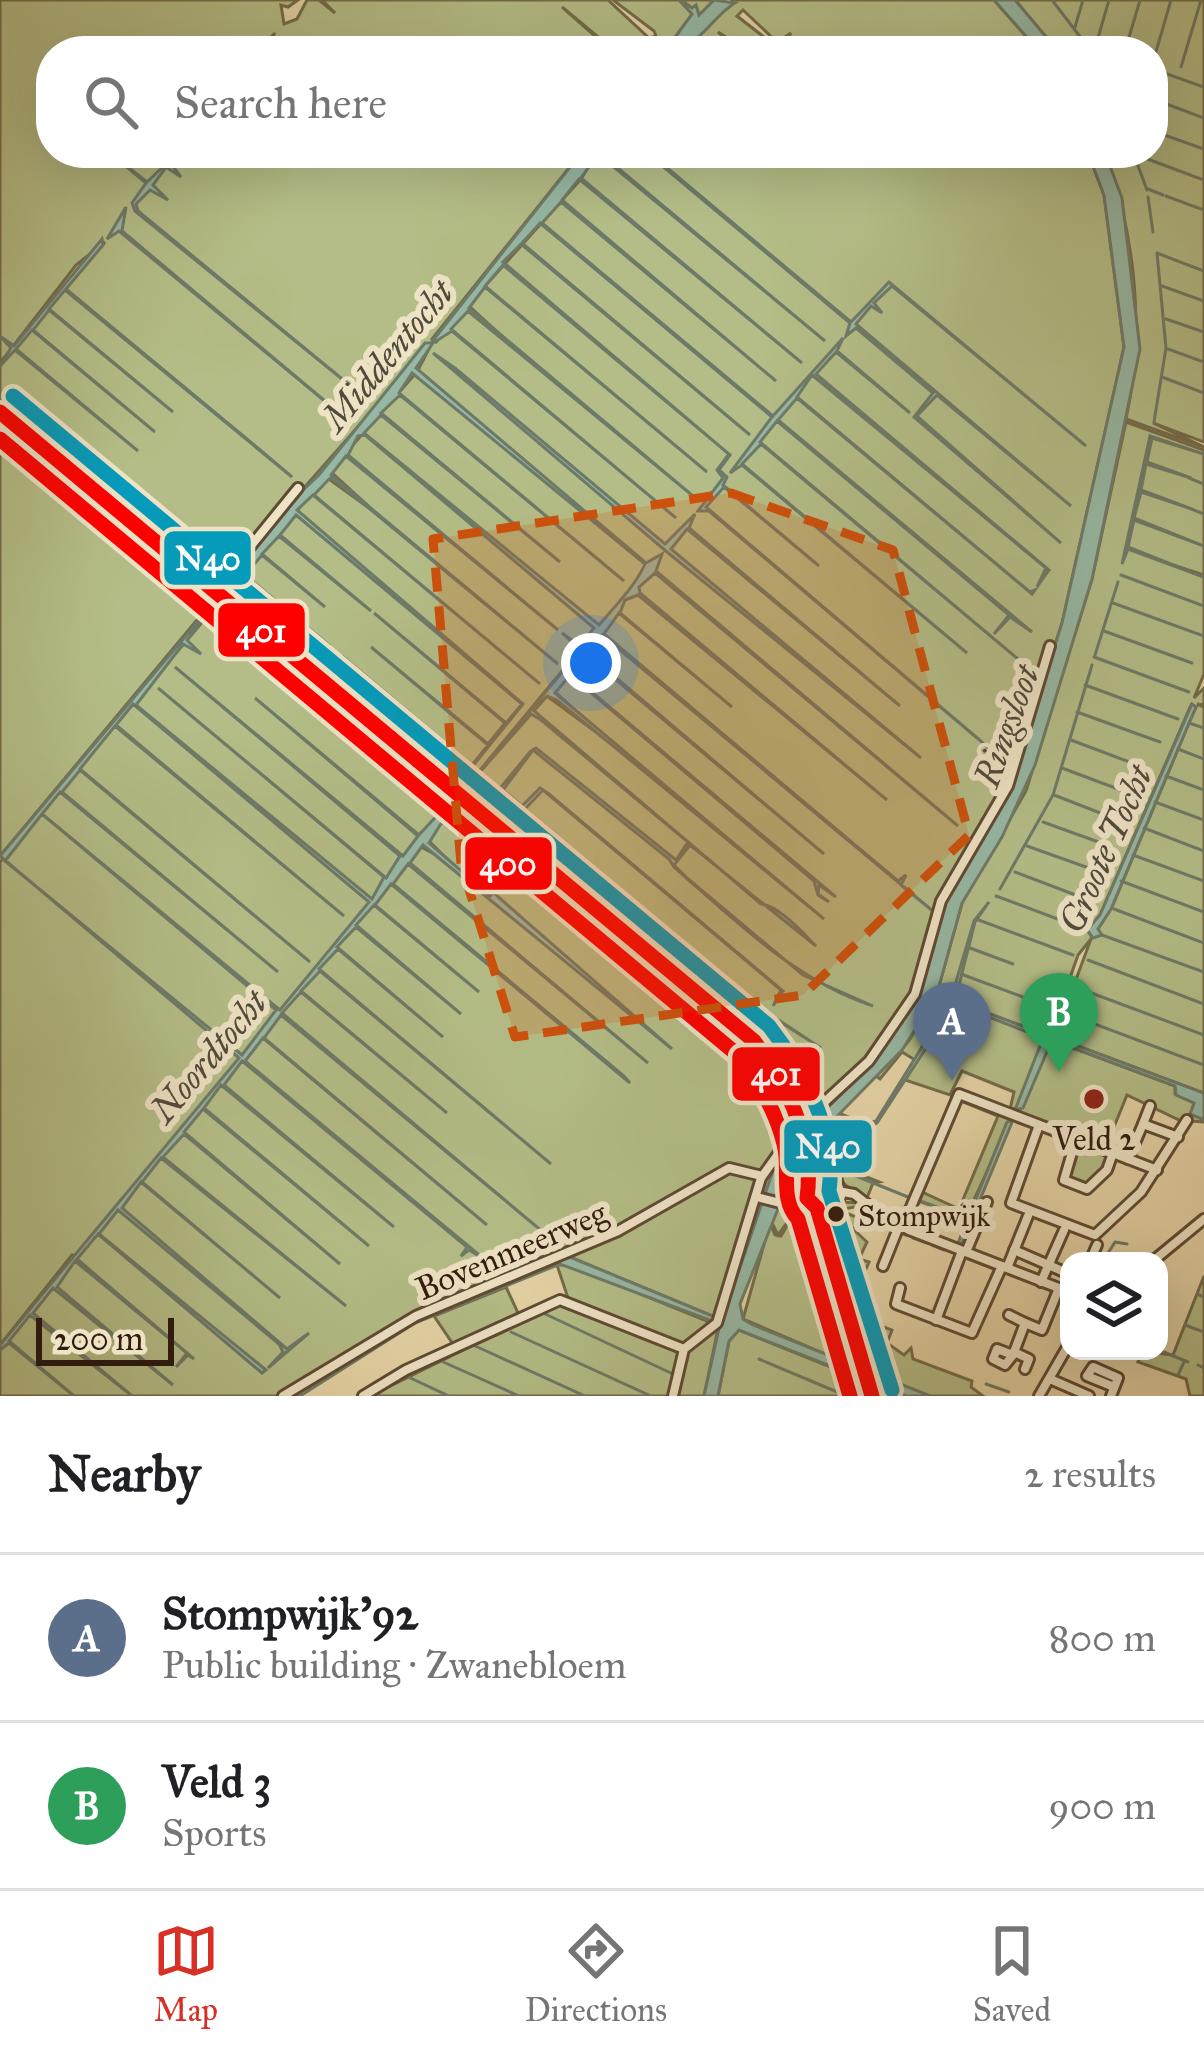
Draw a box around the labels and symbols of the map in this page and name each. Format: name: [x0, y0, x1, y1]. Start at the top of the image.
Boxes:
water label: Middentocht: [310, 270, 465, 442]
line badge: N40: [162, 529, 253, 587]
text: N40: [175, 539, 241, 579]
line badge: 401: [216, 601, 307, 659]
text: 401: [236, 611, 286, 651]
your location: [561, 633, 621, 693]
water label: Ringsloot: [964, 657, 1050, 795]
water label: Groote Tocht: [1050, 756, 1163, 940]
line badge: 400: [463, 835, 554, 892]
text: 400: [480, 844, 536, 884]
pin: B: [1020, 973, 1098, 1072]
water label: Noordtocht: [140, 980, 278, 1133]
pin: A: [913, 982, 991, 1081]
line badge: 401: [730, 1045, 822, 1103]
text: 401: [751, 1054, 801, 1094]
marker: Veld 2: [1081, 1086, 1107, 1112]
line badge: N40: [782, 1118, 874, 1175]
place label: Veld 2: [1051, 1119, 1136, 1159]
text: N40: [795, 1127, 861, 1167]
street label: Bovenmeerweg: [410, 1192, 613, 1309]
place label: Stompwijk: [858, 1198, 990, 1234]
marker: Stompwijk: [825, 1203, 847, 1225]
scale bar: [36, 1312, 174, 1365]

